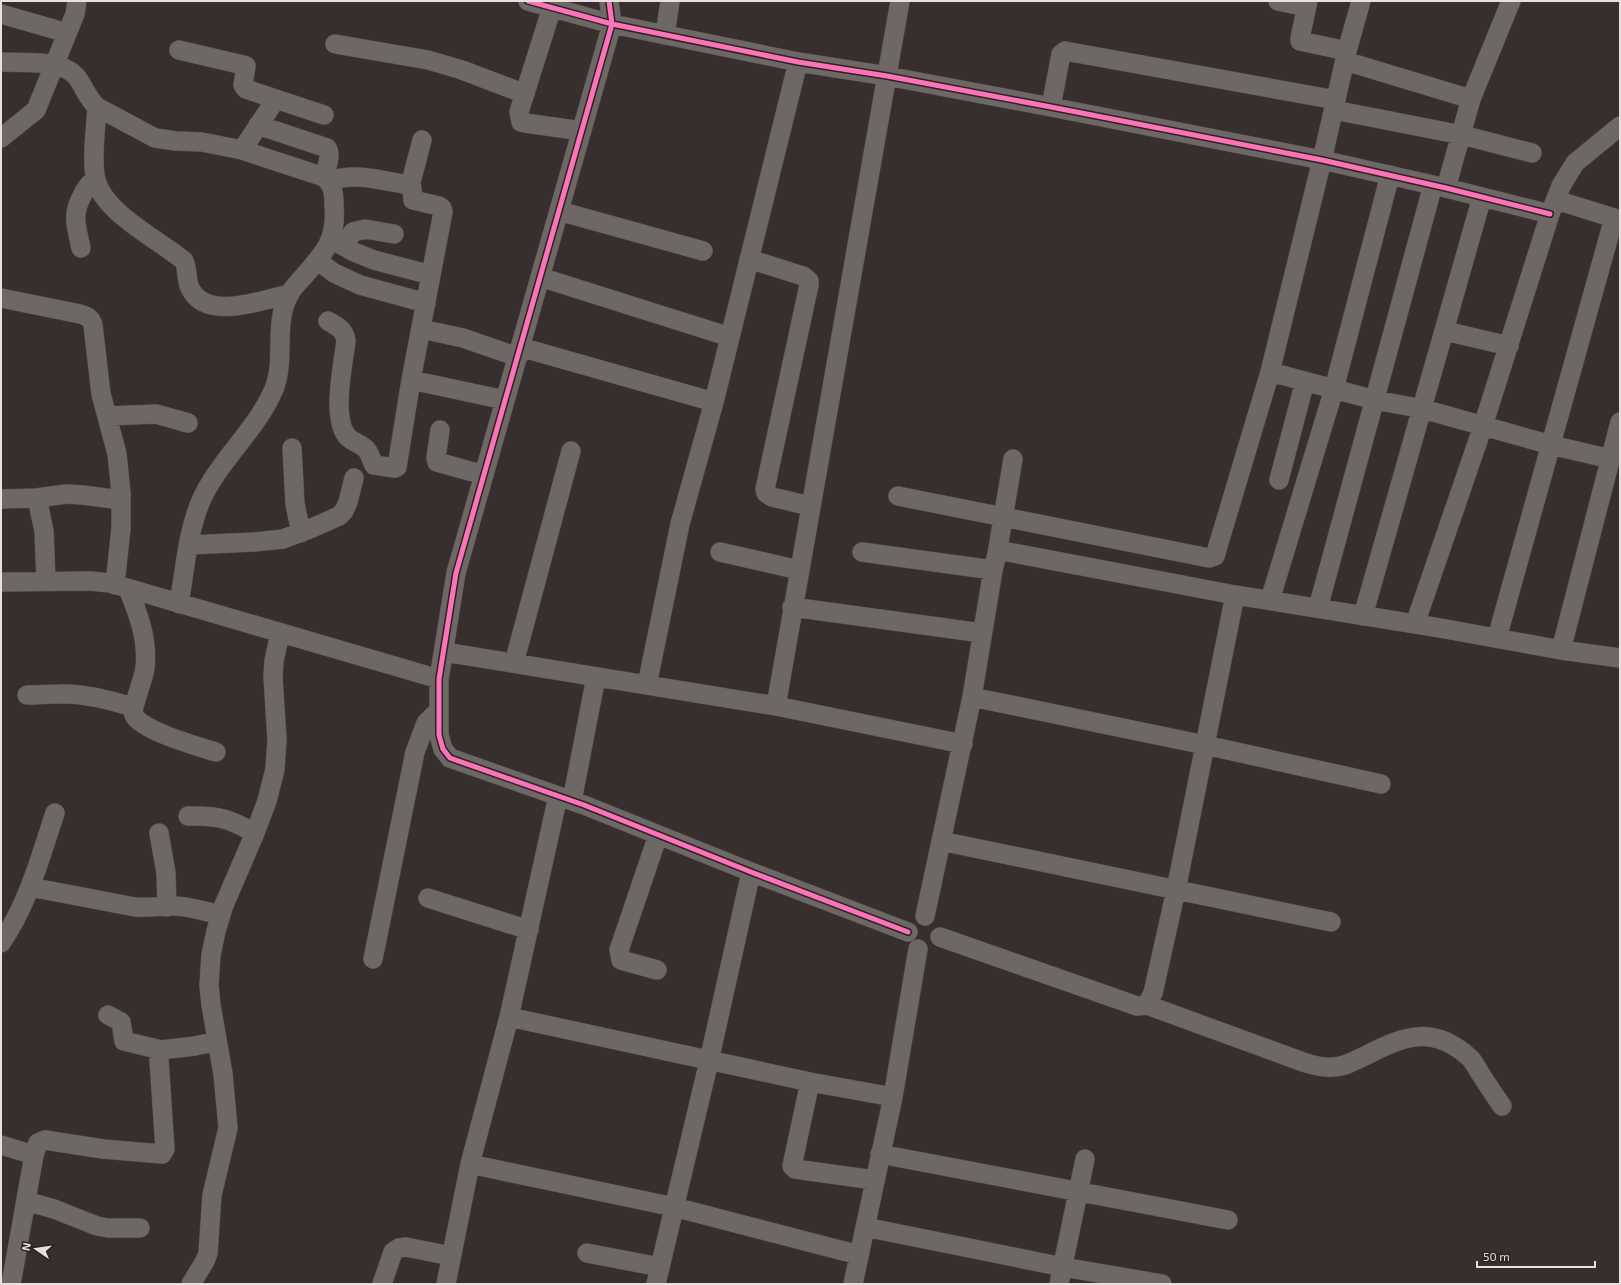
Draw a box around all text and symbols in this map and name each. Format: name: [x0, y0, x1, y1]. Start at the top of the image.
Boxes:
north arrow: [16, 1229, 56, 1269]
text: N: [19, 1241, 33, 1252]
scale bar: [1477, 1243, 1595, 1269]
text: 50 m: [1483, 1249, 1510, 1263]

